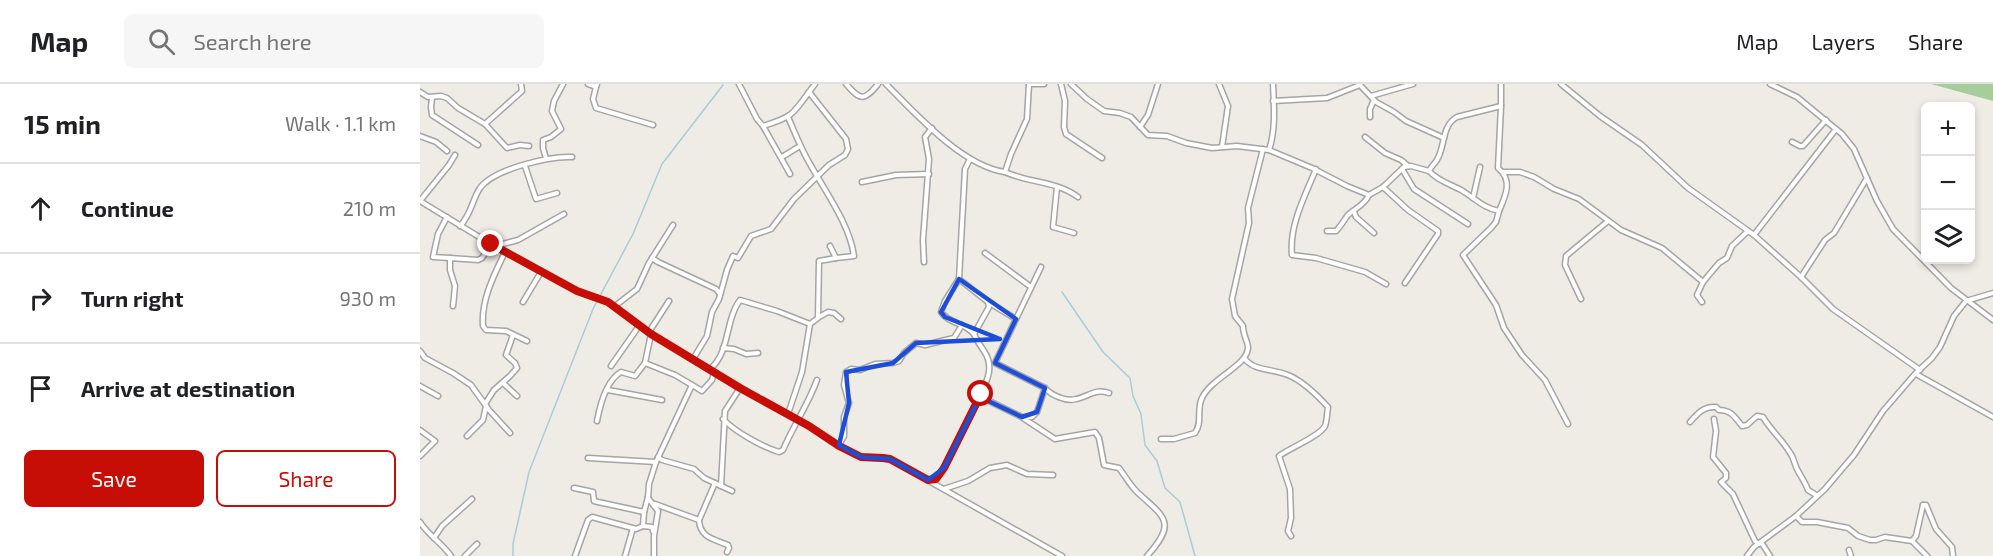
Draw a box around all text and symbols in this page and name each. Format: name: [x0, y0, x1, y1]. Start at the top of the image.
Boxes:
search box: [124, 14, 544, 68]
text: Map: [30, 24, 88, 58]
icon: search: [145, 25, 178, 58]
text: Search here: [193, 28, 312, 54]
text: Map: [1736, 29, 1778, 54]
text: Layers: [1811, 29, 1875, 54]
text: Share: [1908, 29, 1963, 54]
map controls: [1921, 102, 1975, 264]
button: +: [1921, 102, 1975, 156]
text: 15 min: [24, 108, 101, 139]
text: Walk · 1.1 km: [285, 111, 396, 135]
button: −: [1921, 156, 1975, 210]
icon: ahead: [24, 192, 57, 225]
text: Continue: [81, 195, 174, 221]
text: 210 m: [343, 196, 396, 220]
button: layers: [1921, 210, 1975, 264]
route end: [477, 230, 503, 256]
icon: right: [24, 282, 57, 315]
text: Turn right: [81, 285, 183, 311]
text: 930 m: [339, 286, 396, 310]
icon: arrive: [24, 372, 57, 405]
text: Arrive at destination: [81, 375, 295, 401]
route start: [967, 380, 993, 406]
button: Save: [24, 450, 204, 507]
button: Share: [216, 450, 396, 507]

